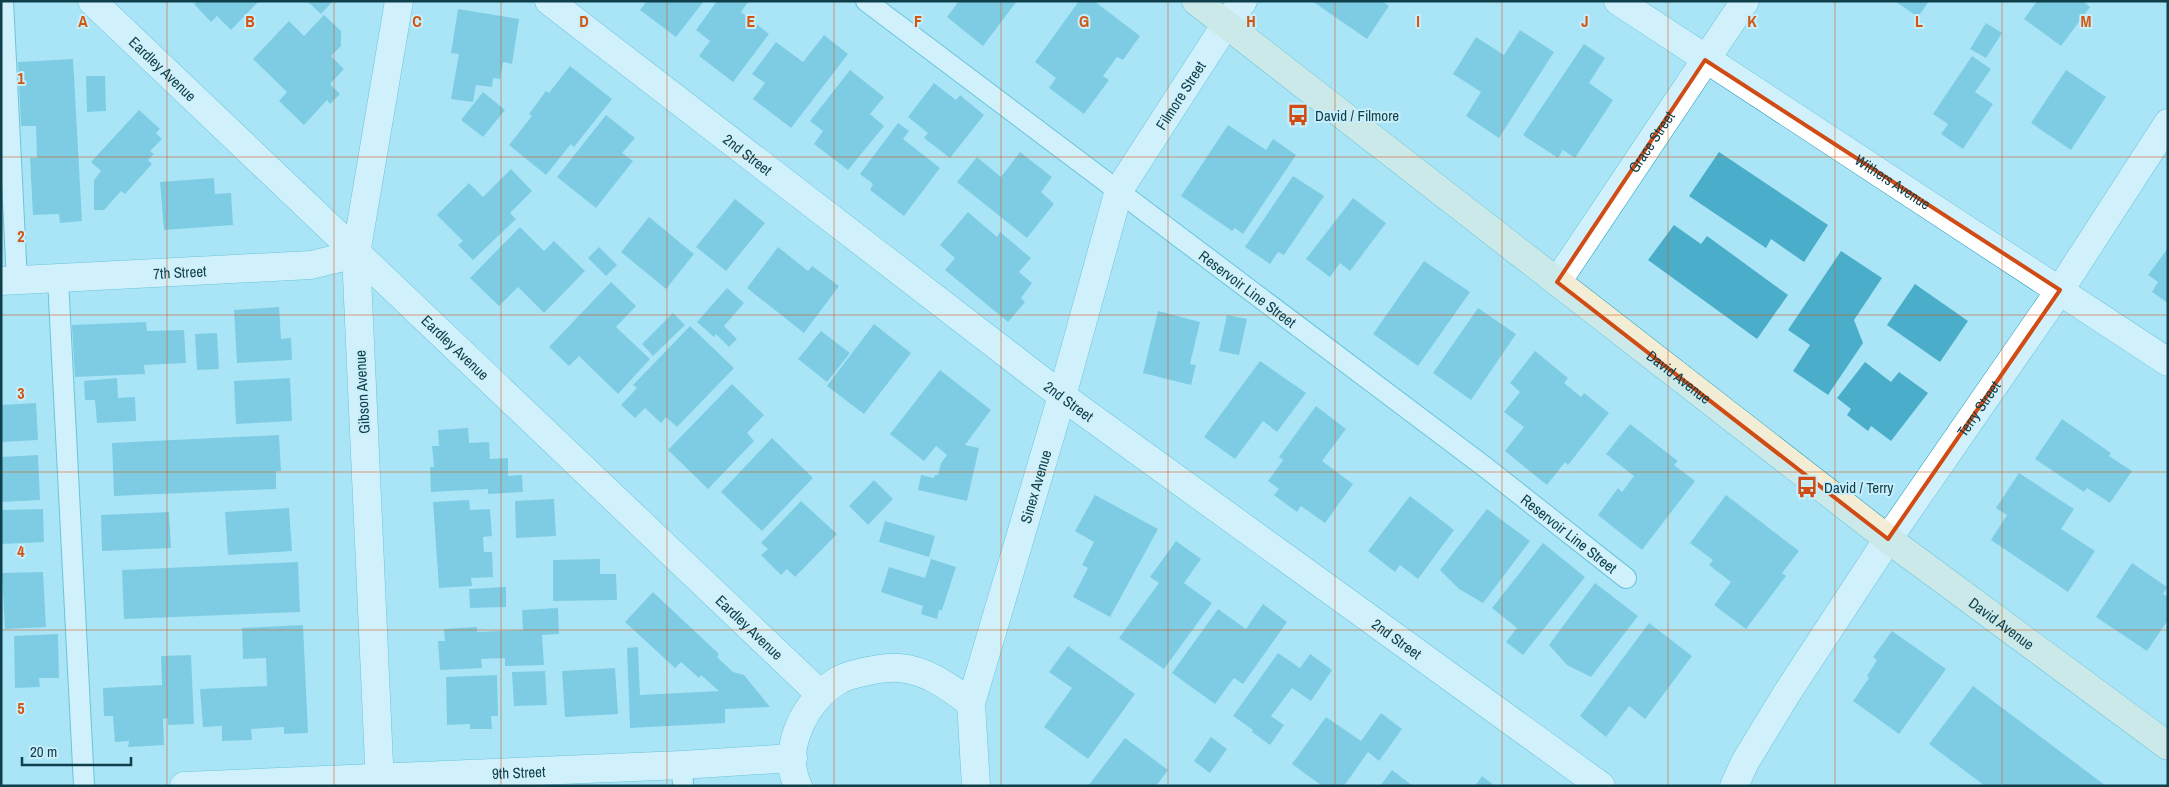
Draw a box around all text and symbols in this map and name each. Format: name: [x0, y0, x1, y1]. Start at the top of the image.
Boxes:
text: A: [78, 10, 88, 32]
text: B: [245, 10, 255, 32]
text: C: [412, 10, 422, 32]
text: D: [579, 10, 589, 32]
text: E: [747, 10, 756, 32]
text: F: [914, 10, 922, 32]
text: G: [1079, 10, 1089, 32]
text: H: [1246, 10, 1256, 32]
text: I: [1416, 10, 1420, 32]
text: J: [1581, 10, 1589, 32]
text: K: [1747, 10, 1757, 32]
text: L: [1915, 10, 1923, 32]
text: M: [2081, 10, 2092, 32]
street label: Eardley Avenue: [125, 31, 201, 106]
street label: Filmore Street: [1150, 56, 1210, 134]
text: 1: [17, 67, 25, 89]
bus stop icon: David / Filmore: [1285, 102, 1311, 128]
place label: David / Filmore: [1315, 105, 1399, 126]
street label: Grace Street: [1623, 106, 1679, 176]
street label: 2nd Street: [719, 128, 777, 180]
street label: Withers Avenue: [1851, 149, 1935, 214]
text: 2: [17, 225, 25, 247]
street label: Reservoir Line Street: [1195, 245, 1301, 332]
street label: 7th Street: [153, 260, 208, 284]
street label: Eardley Avenue: [417, 310, 494, 384]
street label: David Avenue: [1643, 345, 1716, 408]
street label: Gibson Avenue: [349, 349, 375, 434]
street label: 2nd Street: [1040, 376, 1099, 427]
street label: Terry Street: [1951, 376, 2005, 441]
text: 3: [17, 382, 25, 404]
street label: Sinex Avenue: [1014, 447, 1056, 526]
bus stop icon: David / Terry: [1794, 474, 1820, 500]
place label: David / Terry: [1824, 477, 1894, 498]
street label: Reservoir Line Street: [1517, 489, 1622, 578]
text: 4: [17, 540, 25, 562]
street label: Eardley Avenue: [711, 590, 788, 664]
street label: David Avenue: [1965, 592, 2039, 654]
street label: 2nd Street: [1368, 613, 1427, 664]
text: 5: [17, 697, 25, 719]
scale bar: [22, 734, 131, 766]
text: 20 m: [30, 741, 57, 762]
street label: 9th Street: [492, 760, 546, 784]

